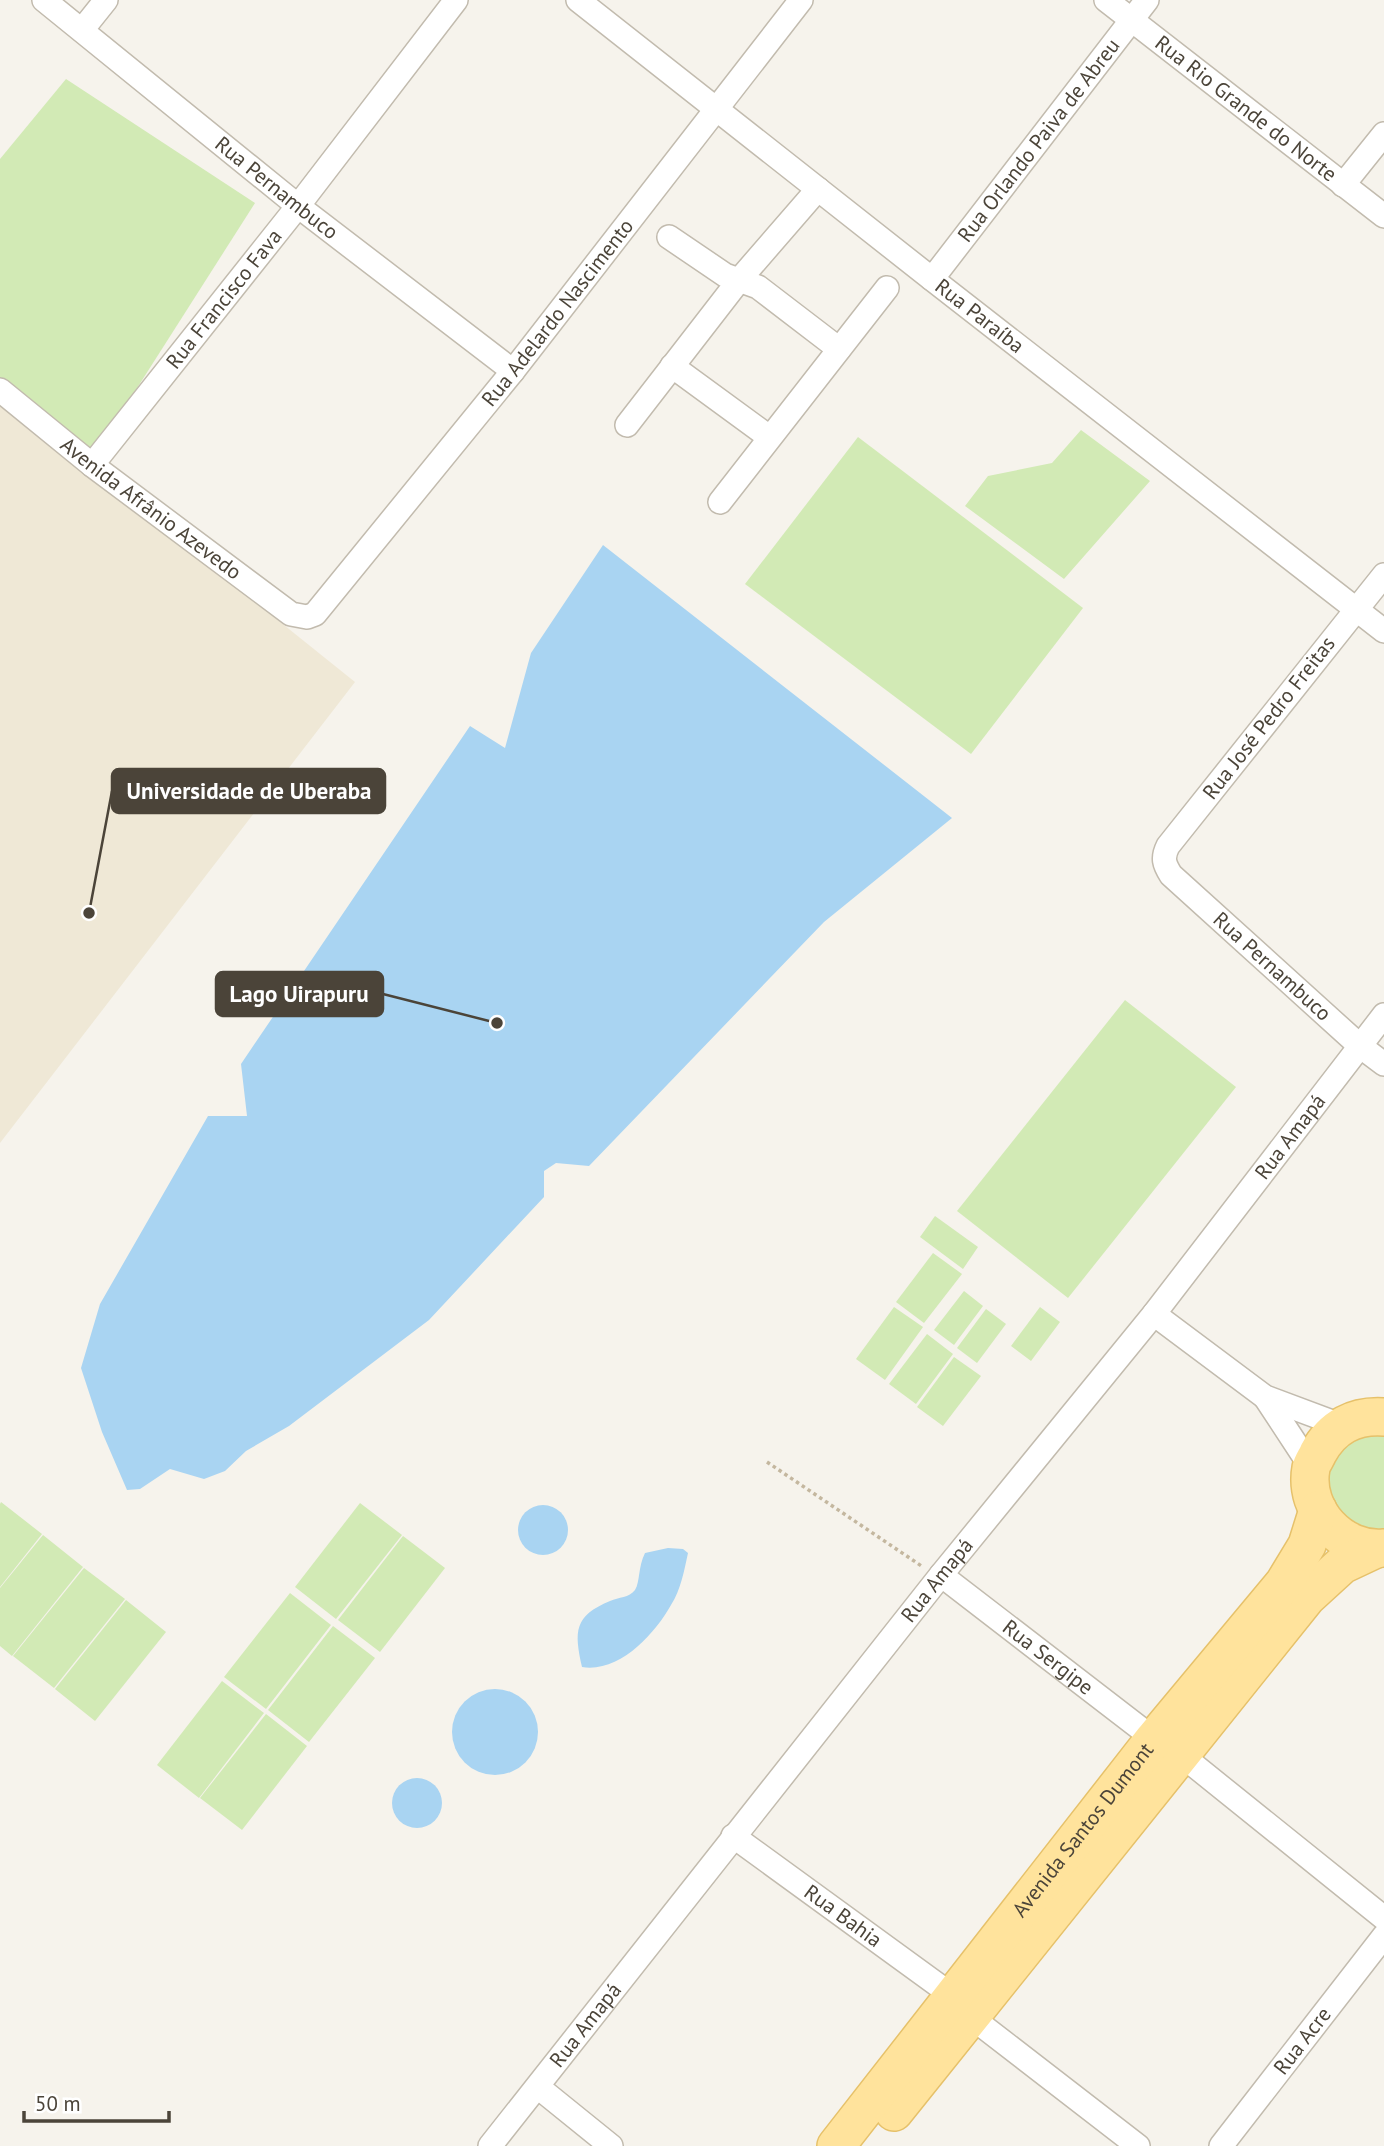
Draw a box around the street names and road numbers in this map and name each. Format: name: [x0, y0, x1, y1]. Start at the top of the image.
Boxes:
street label: Rua Rio Grande do Norte: [1150, 29, 1342, 187]
street label: Rua Orlando Paiva de Abreu: [951, 33, 1126, 247]
street label: Rua Pernambuco: [210, 130, 344, 245]
street label: Rua Adelardo Nascimento: [476, 213, 639, 412]
street label: Rua Francisco Fava: [160, 223, 287, 374]
street label: Rua Paraíba: [930, 272, 1030, 359]
street label: Avenida Afrânio Azevedo: [55, 431, 247, 585]
street label: Rua José Pedro Freitas: [1196, 631, 1341, 805]
street label: Rua Pernambuco: [1208, 906, 1337, 1027]
street label: Rua Amapá: [1249, 1088, 1331, 1185]
street label: Rua Amapá: [895, 1532, 979, 1628]
street label: Rua Sergipe: [997, 1613, 1099, 1700]
street label: Avenida Santos Dumont: [1006, 1737, 1159, 1922]
street label: Rua Bahia: [799, 1878, 888, 1953]
street label: Rua Amapá: [543, 1977, 627, 2073]
street label: Rua Acre: [1267, 2001, 1337, 2080]

